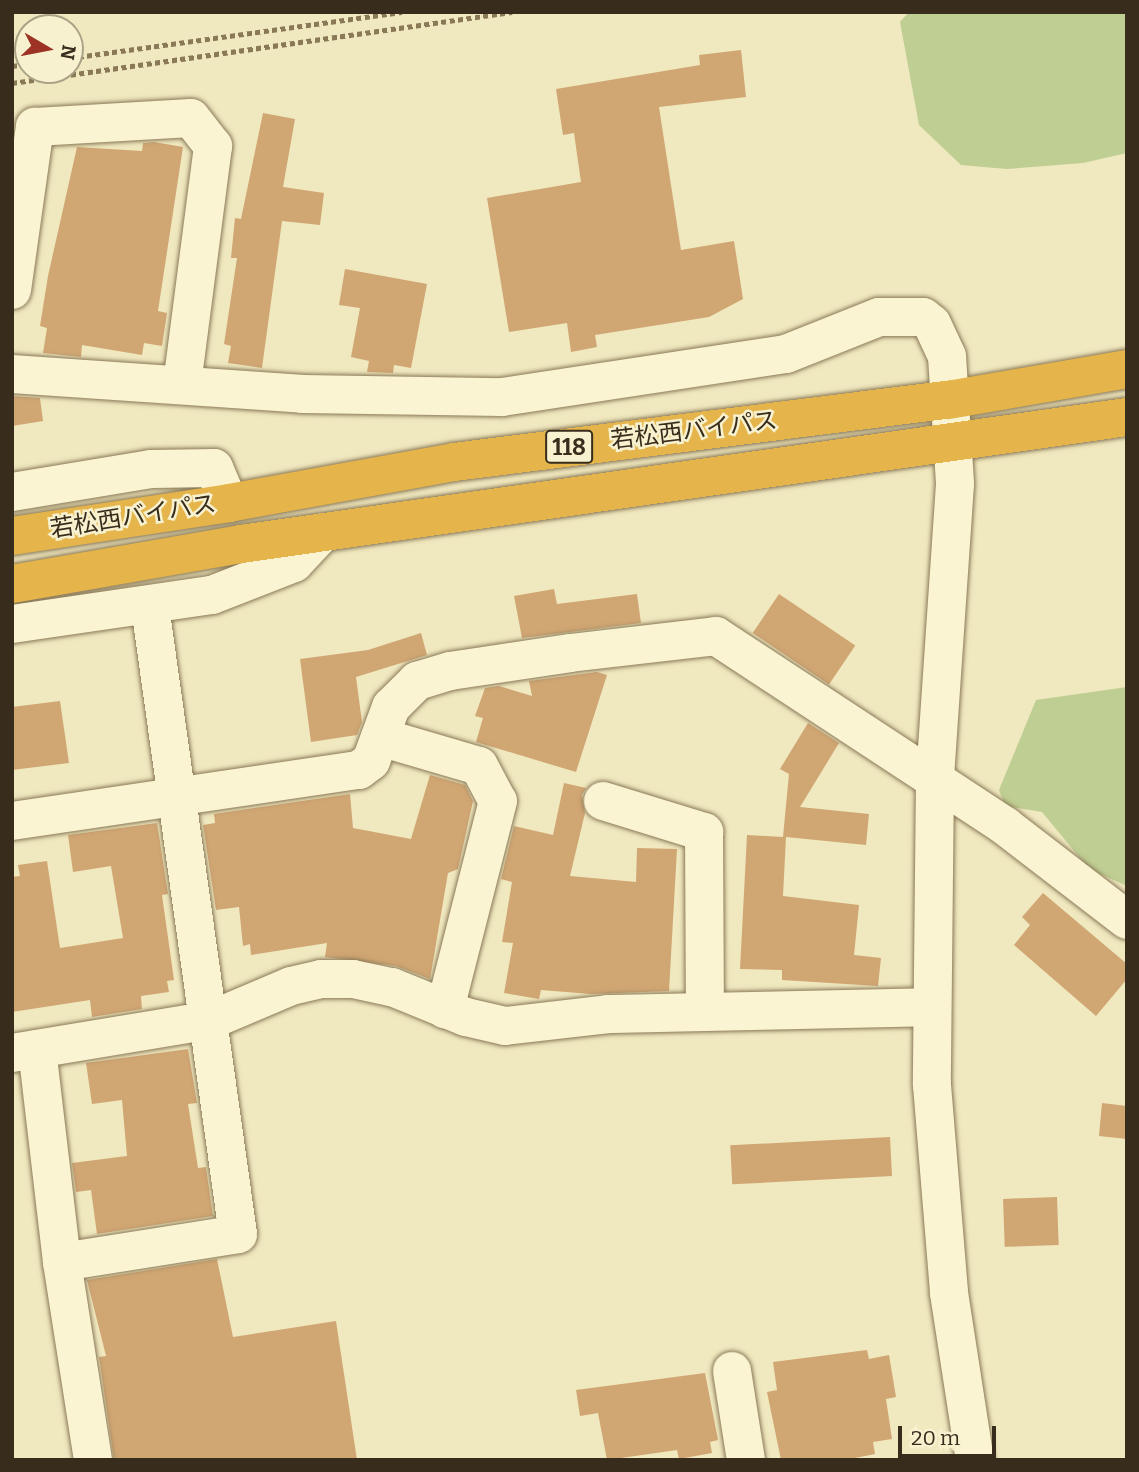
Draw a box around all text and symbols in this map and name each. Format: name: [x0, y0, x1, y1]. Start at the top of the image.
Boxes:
north arrow: [14, 14, 84, 84]
text: N: [56, 43, 81, 62]
street label: 若松西バイパス: [609, 406, 779, 456]
road number: 118: [544, 428, 594, 466]
street label: 若松西バイパス: [48, 490, 218, 544]
scale bar: [901, 1412, 999, 1456]
text: 20 m: [911, 1425, 960, 1451]

